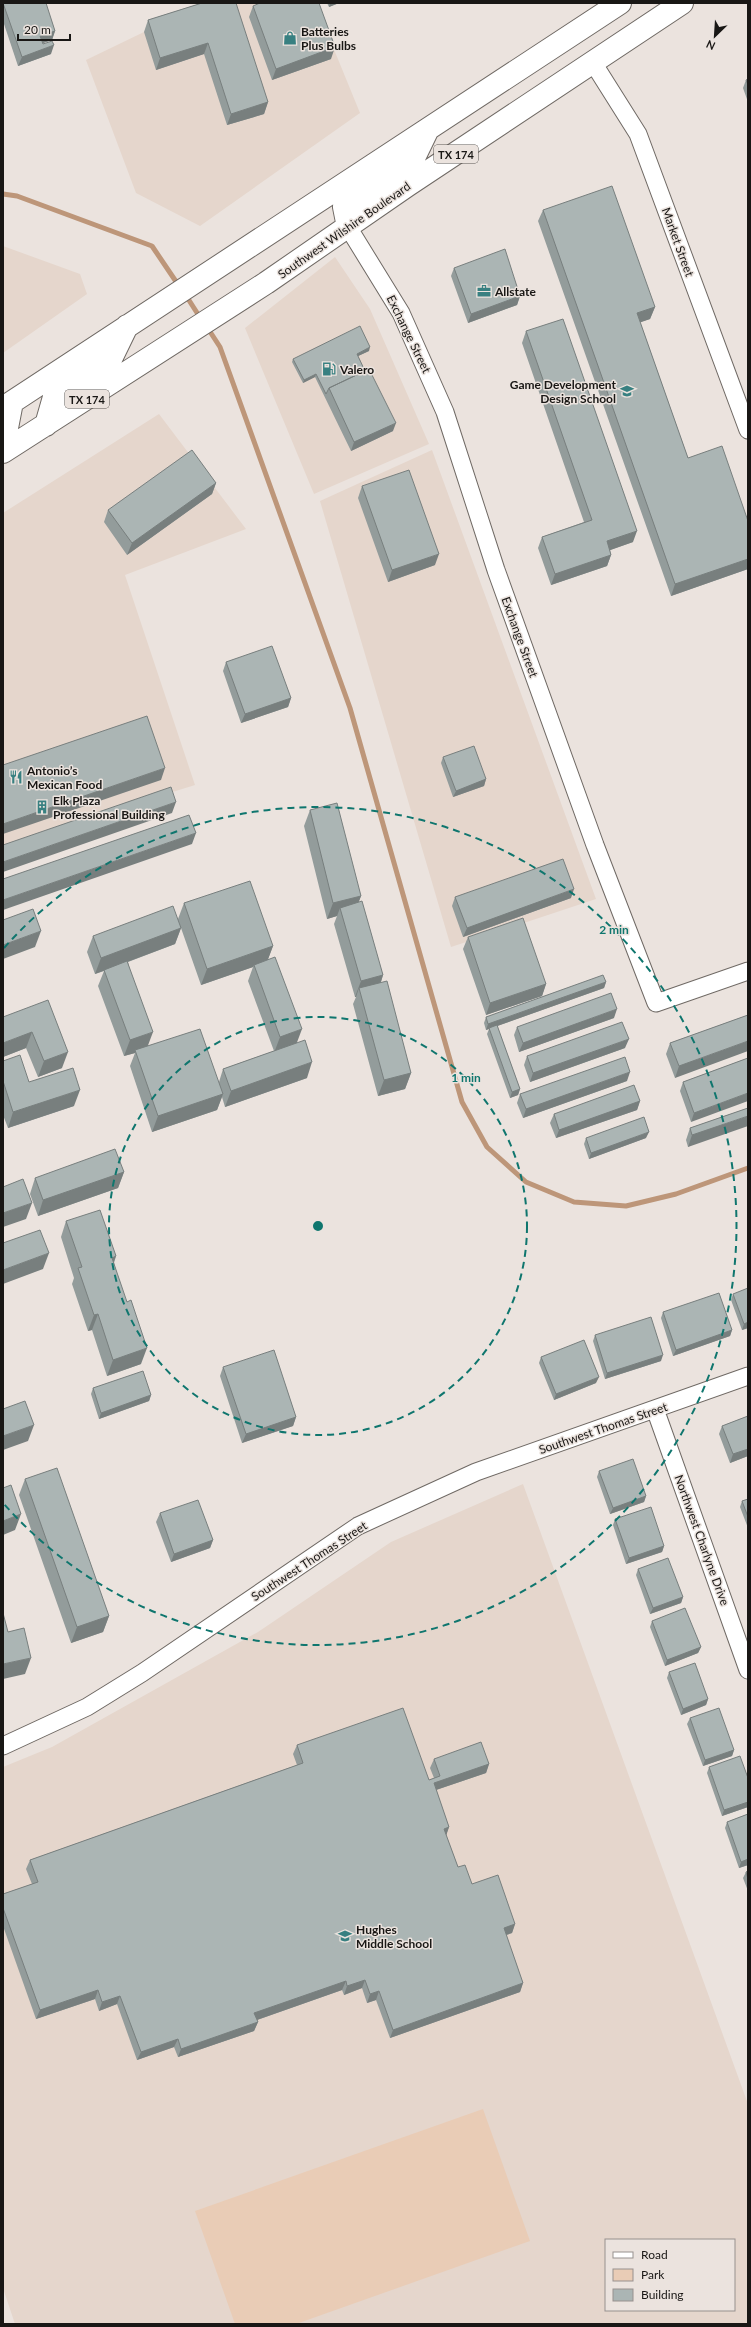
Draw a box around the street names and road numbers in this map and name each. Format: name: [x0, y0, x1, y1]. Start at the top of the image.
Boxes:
road number: TX 174: [434, 145, 478, 163]
street label: Southwest Wilshire Boulevard: [275, 178, 413, 282]
street label: Market Street: [659, 205, 698, 279]
street label: Exchange Street: [384, 293, 435, 376]
road number: TX 174: [65, 390, 109, 408]
street label: Exchange Street: [498, 595, 542, 680]
street label: Southwest Thomas Street: [537, 1399, 670, 1457]
street label: Northwest Charlyne Drive: [671, 1473, 733, 1607]
street label: Southwest Thomas Street: [248, 1518, 370, 1604]

